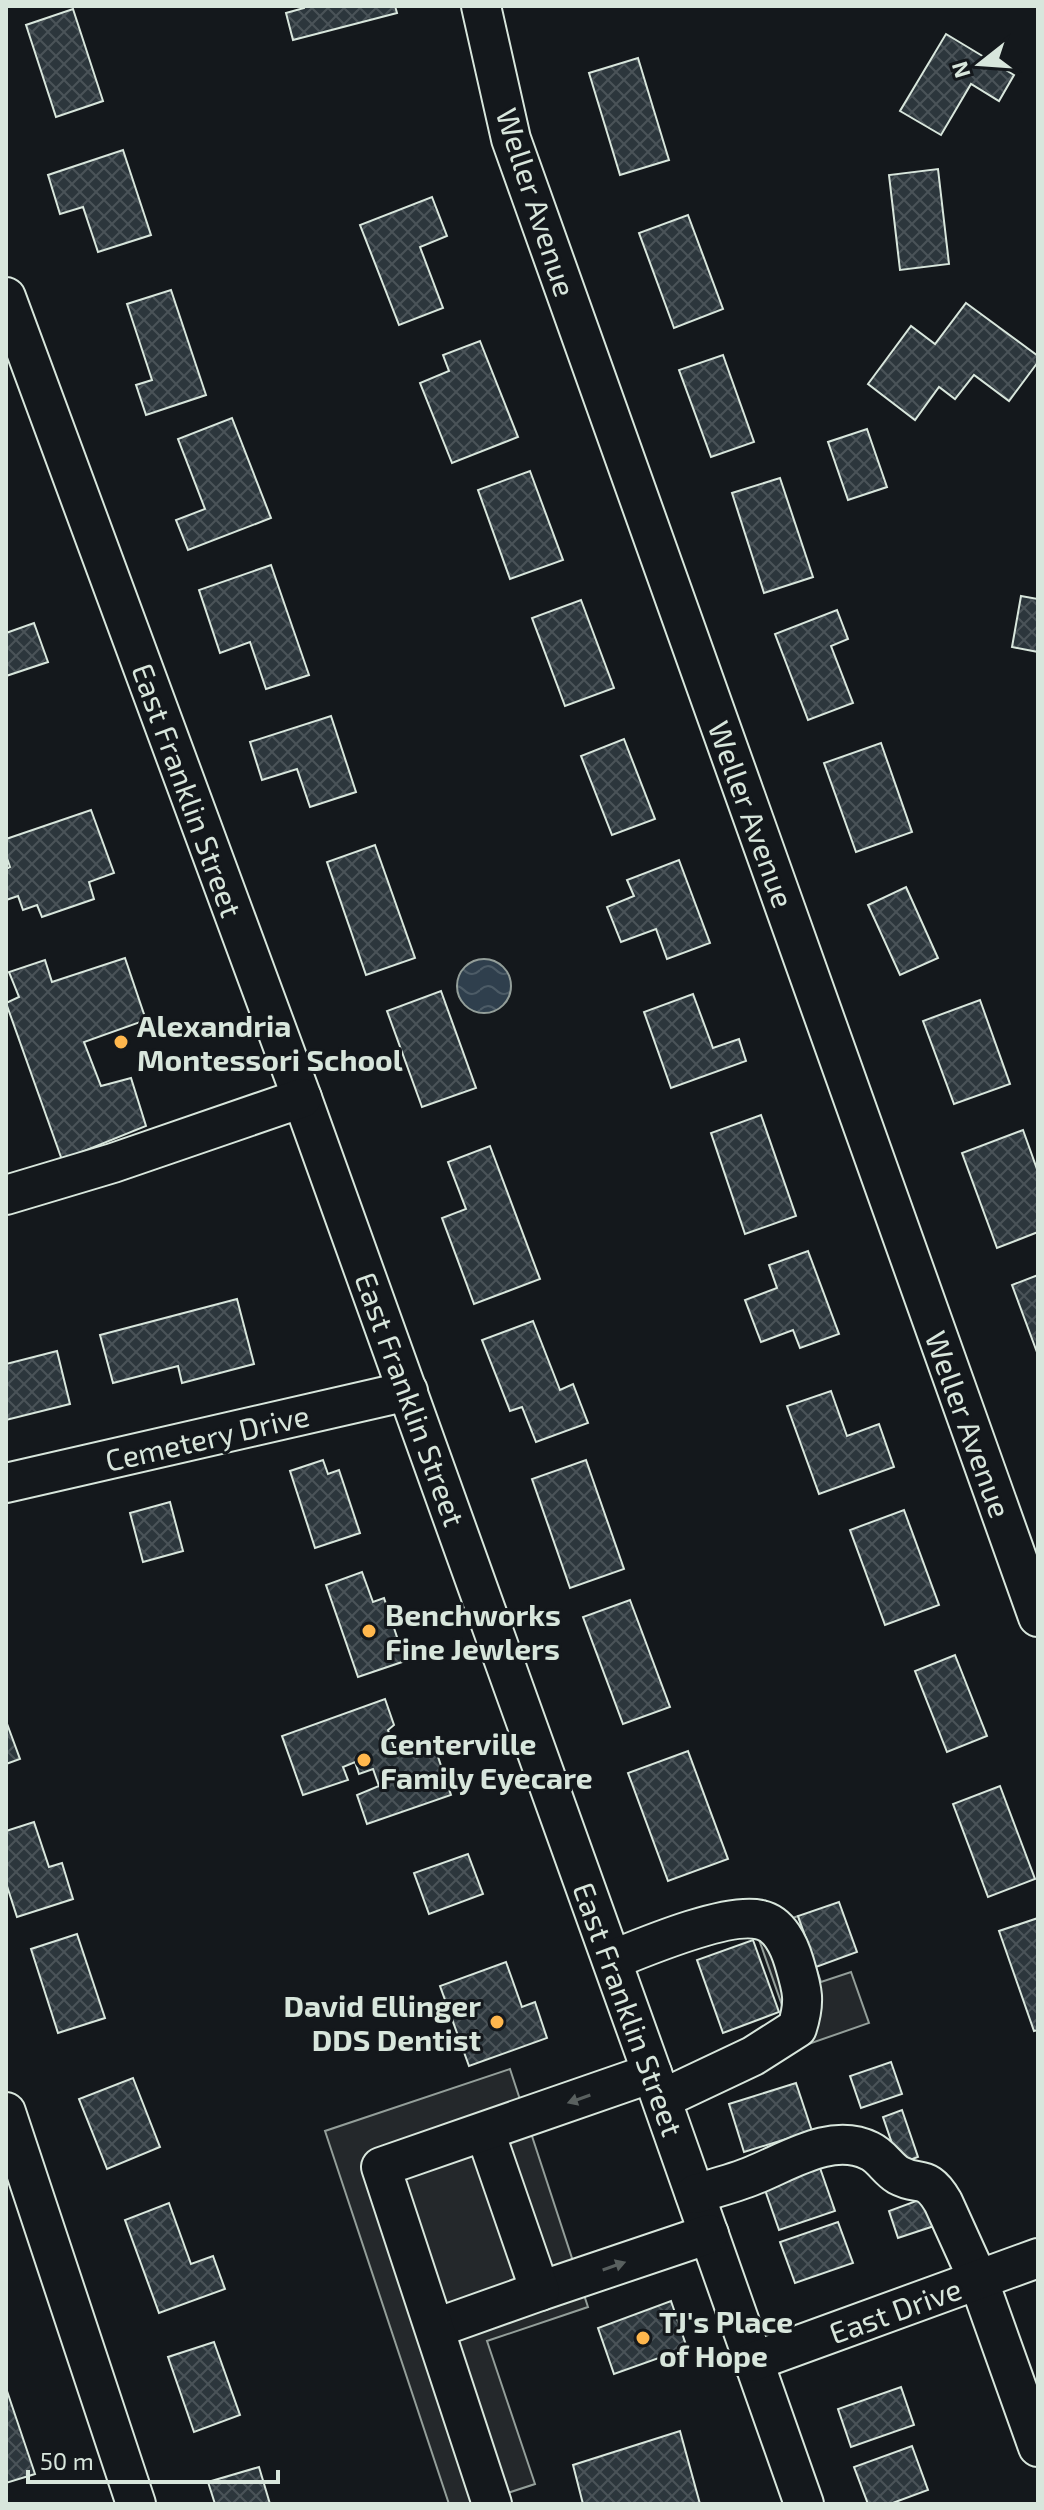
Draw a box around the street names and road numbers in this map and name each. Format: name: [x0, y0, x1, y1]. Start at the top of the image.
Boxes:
street label: Weller Avenue: [490, 103, 584, 301]
street label: East Franklin Street: [125, 658, 251, 922]
street label: Weller Avenue: [702, 716, 802, 912]
street label: East Franklin Street: [348, 1267, 474, 1531]
street label: Weller Avenue: [919, 1326, 1019, 1522]
street label: Cemetery Drive: [101, 1396, 313, 1478]
street label: East Franklin Street: [566, 1877, 692, 2141]
street label: East Drive: [824, 2270, 966, 2350]

